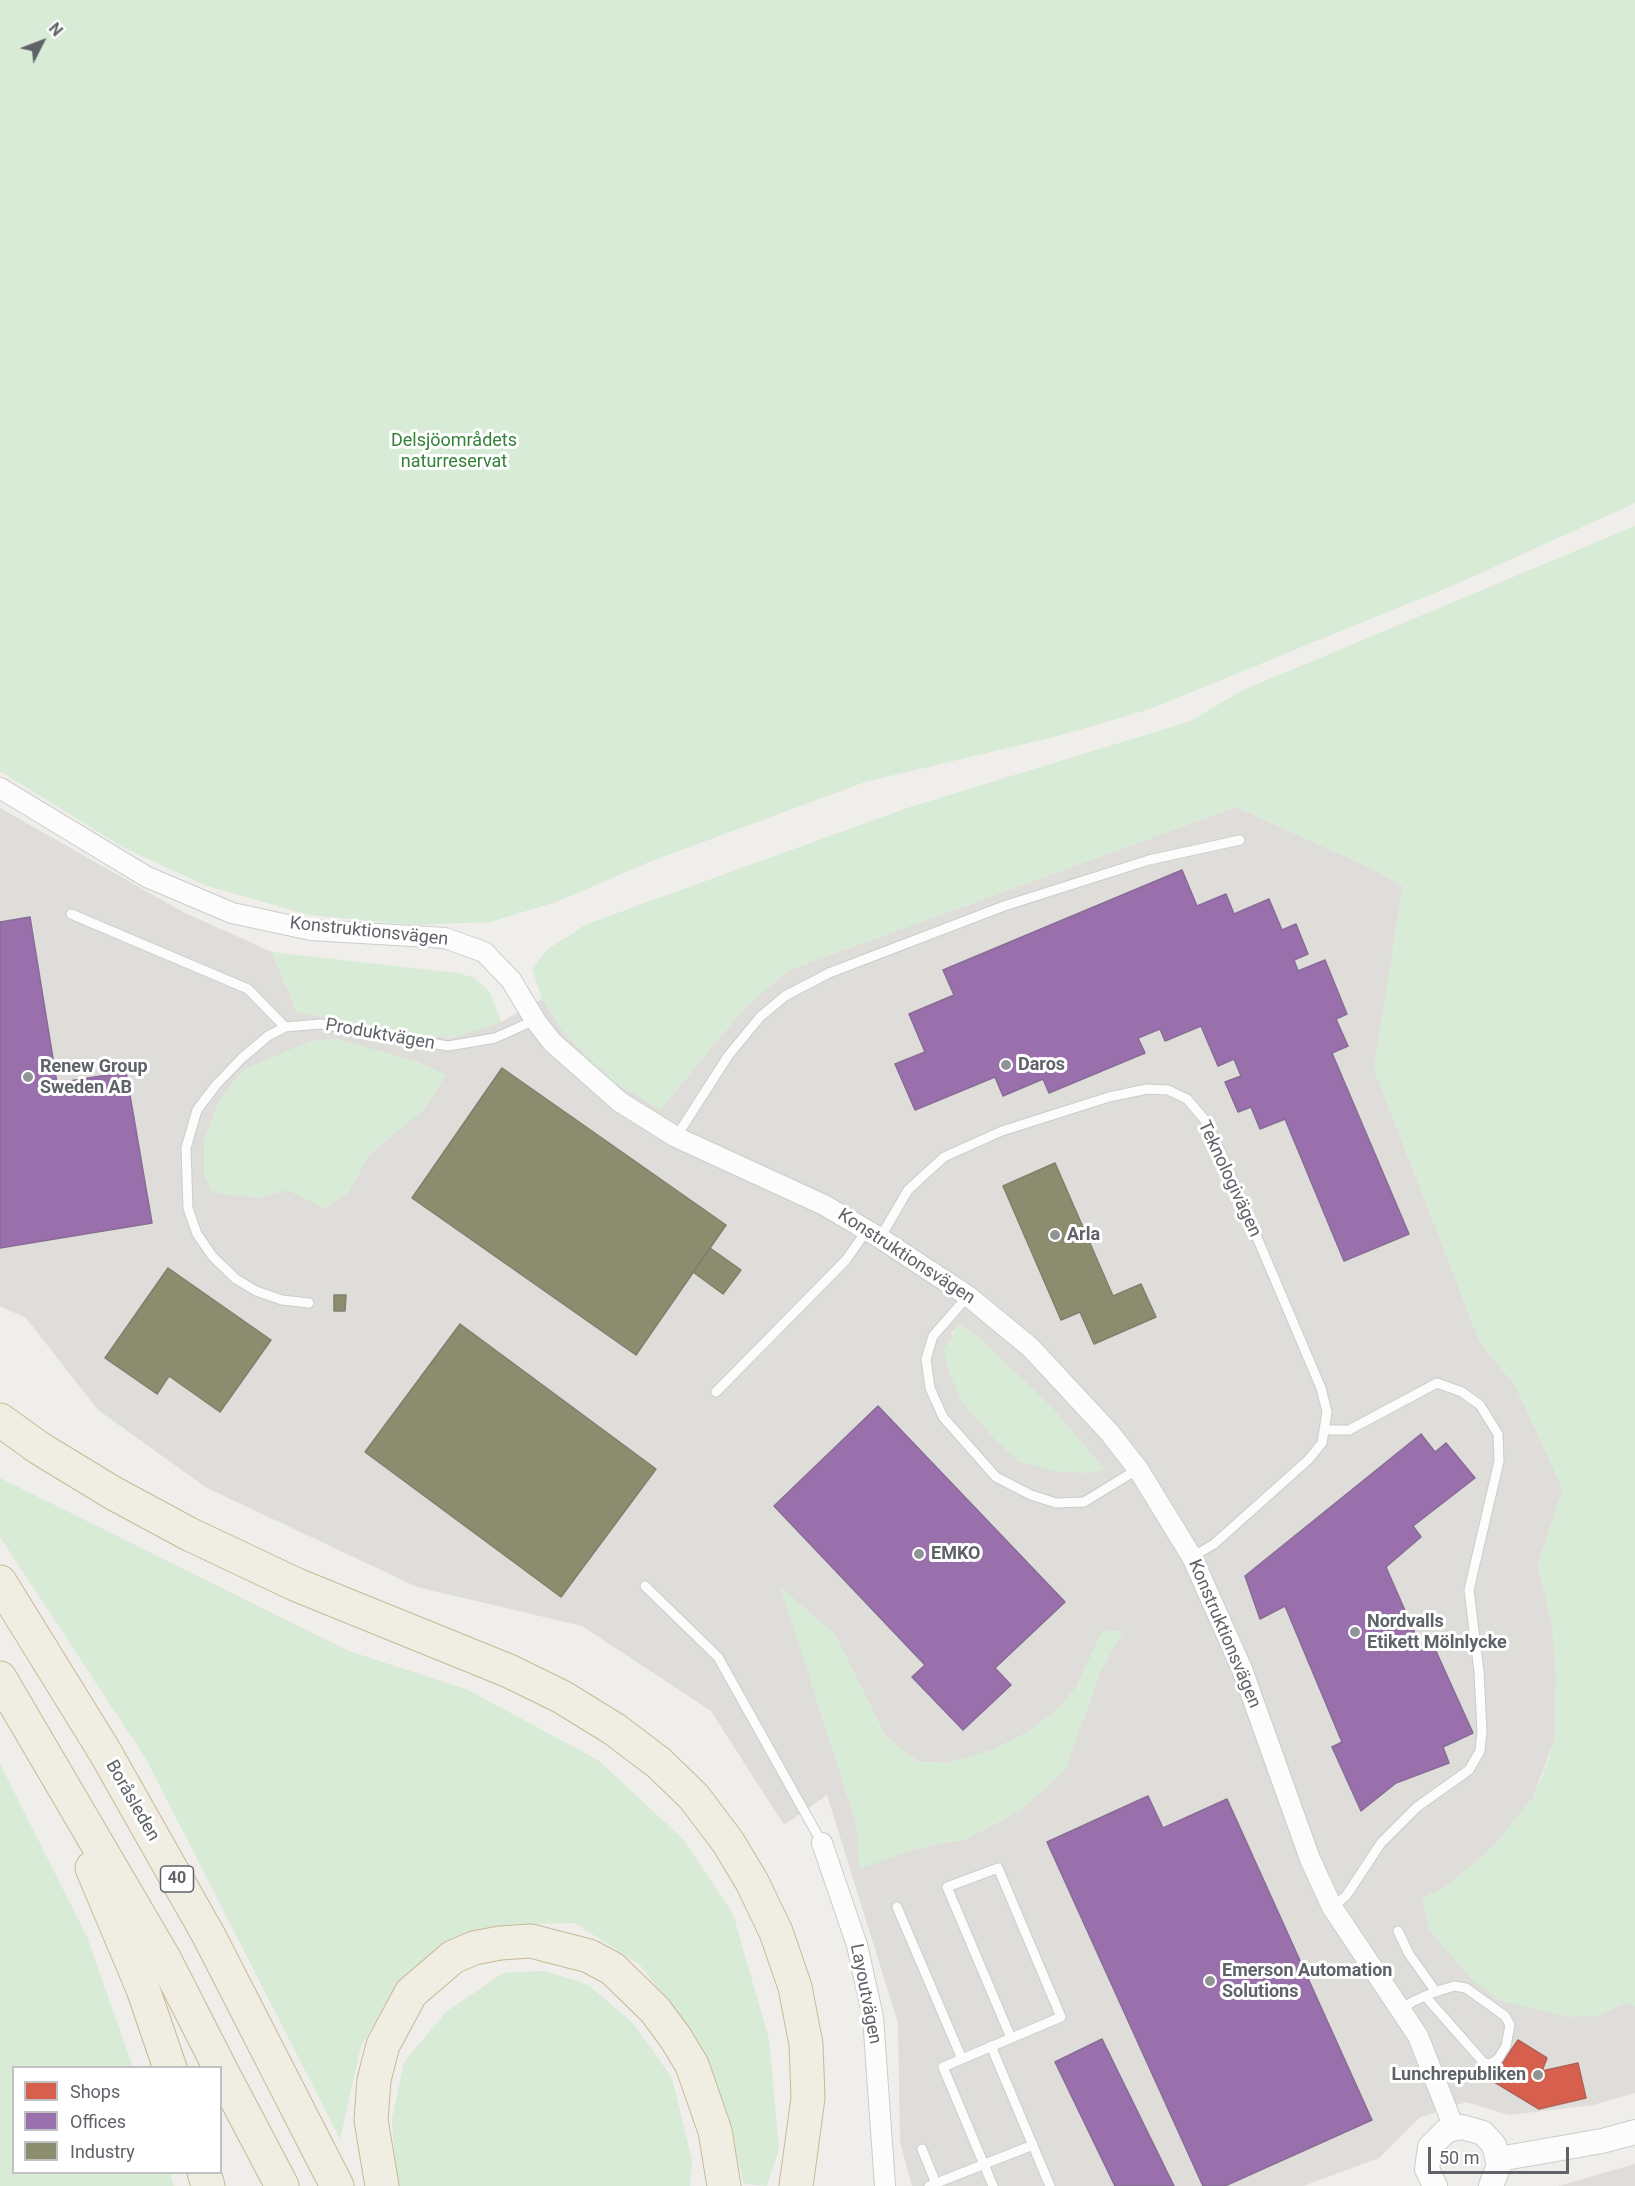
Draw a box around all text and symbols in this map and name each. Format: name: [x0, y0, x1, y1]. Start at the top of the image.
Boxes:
north arrow: [12, 12, 72, 72]
text: N: [45, 19, 67, 40]
park label: Delsjöområdets naturreservat: [391, 430, 517, 472]
street label: Konstruktionsvägen: [289, 913, 449, 951]
street label: Produktvägen: [324, 1015, 436, 1055]
place label: Daros: [1018, 1054, 1065, 1076]
place label: Renew Group Sweden AB: [40, 1056, 148, 1098]
marker: Daros: [999, 1058, 1013, 1072]
marker: Renew Group Sweden AB: [21, 1070, 35, 1084]
street label: Teknologivägen: [1193, 1117, 1265, 1241]
street label: Konstruktionsvägen: [833, 1205, 979, 1309]
place label: Arla: [1067, 1224, 1100, 1246]
marker: Arla: [1048, 1228, 1062, 1242]
place label: EMKO: [931, 1543, 980, 1565]
marker: EMKO: [912, 1547, 926, 1561]
street label: Konstruktionsvägen: [1183, 1556, 1265, 1712]
place label: Nordvalls Etikett Mölnlycke: [1367, 1611, 1507, 1654]
marker: Nordvalls Etikett Mölnlycke: [1348, 1625, 1362, 1639]
street label: Boråsleden: [100, 1757, 164, 1845]
road number: 40: [160, 1866, 194, 1892]
street label: Layoutvägen: [845, 1942, 885, 2046]
place label: Emerson Automation Solutions: [1222, 1960, 1392, 2002]
marker: Emerson Automation Solutions: [1203, 1974, 1217, 1988]
place label: Lunchrepubliken: [1392, 2064, 1526, 2086]
legend: [12, 2066, 222, 2174]
marker: Lunchrepubliken: [1531, 2068, 1545, 2082]
text: Shops: [70, 2081, 120, 2102]
text: Offices: [70, 2111, 126, 2132]
scale bar: [1431, 2135, 1572, 2173]
text: Industry: [70, 2141, 135, 2162]
text: 50 m: [1439, 2147, 1479, 2168]

